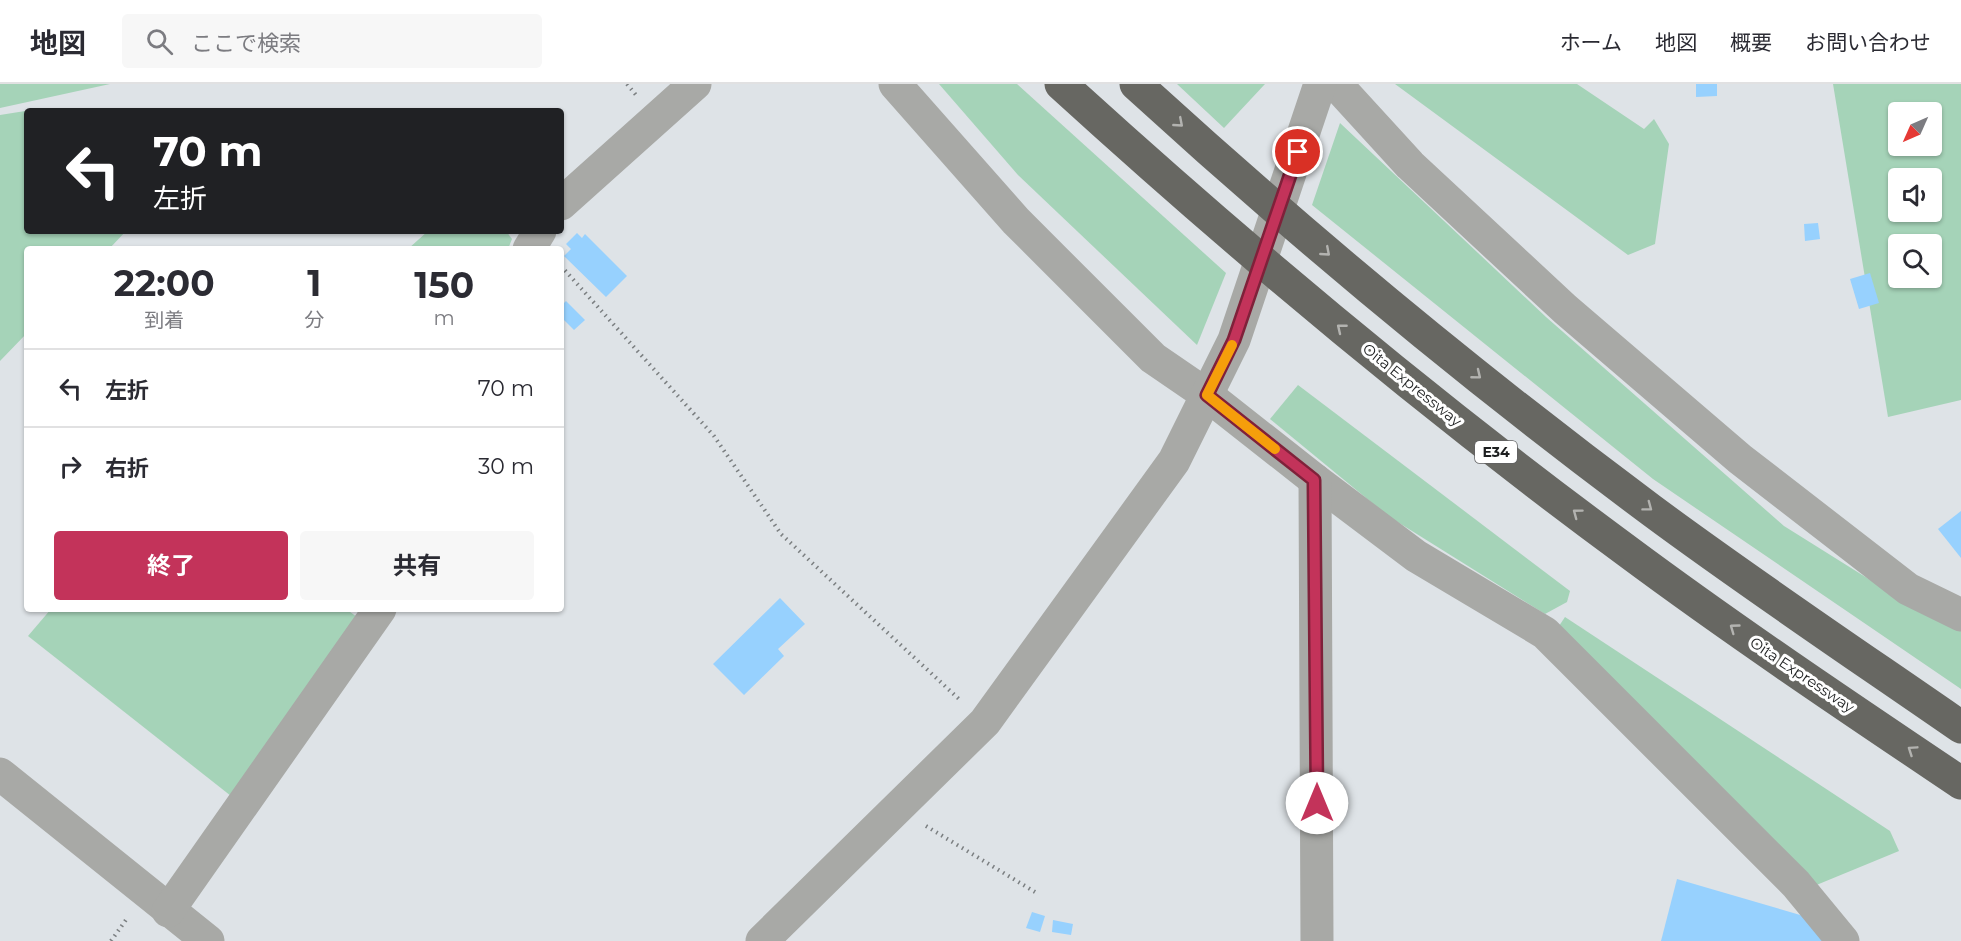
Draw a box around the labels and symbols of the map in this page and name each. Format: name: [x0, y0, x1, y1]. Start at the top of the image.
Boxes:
north arrow: [1888, 102, 1942, 156]
one-way arrow: [1172, 116, 1183, 127]
pin: [1272, 126, 1323, 177]
one-way arrow: [1319, 245, 1330, 256]
one-way arrow: [1336, 324, 1347, 335]
street label: Oita Expressway: [1359, 339, 1466, 431]
one-way arrow: [1470, 367, 1481, 378]
road number: E34: [1475, 441, 1517, 463]
one-way arrow: [1641, 500, 1652, 511]
one-way arrow: [1572, 509, 1583, 520]
one-way arrow: [1730, 624, 1741, 635]
street label: Oita Expressway: [1746, 633, 1859, 717]
one-way arrow: [1908, 746, 1919, 757]
position arrow: [1285, 771, 1349, 835]

